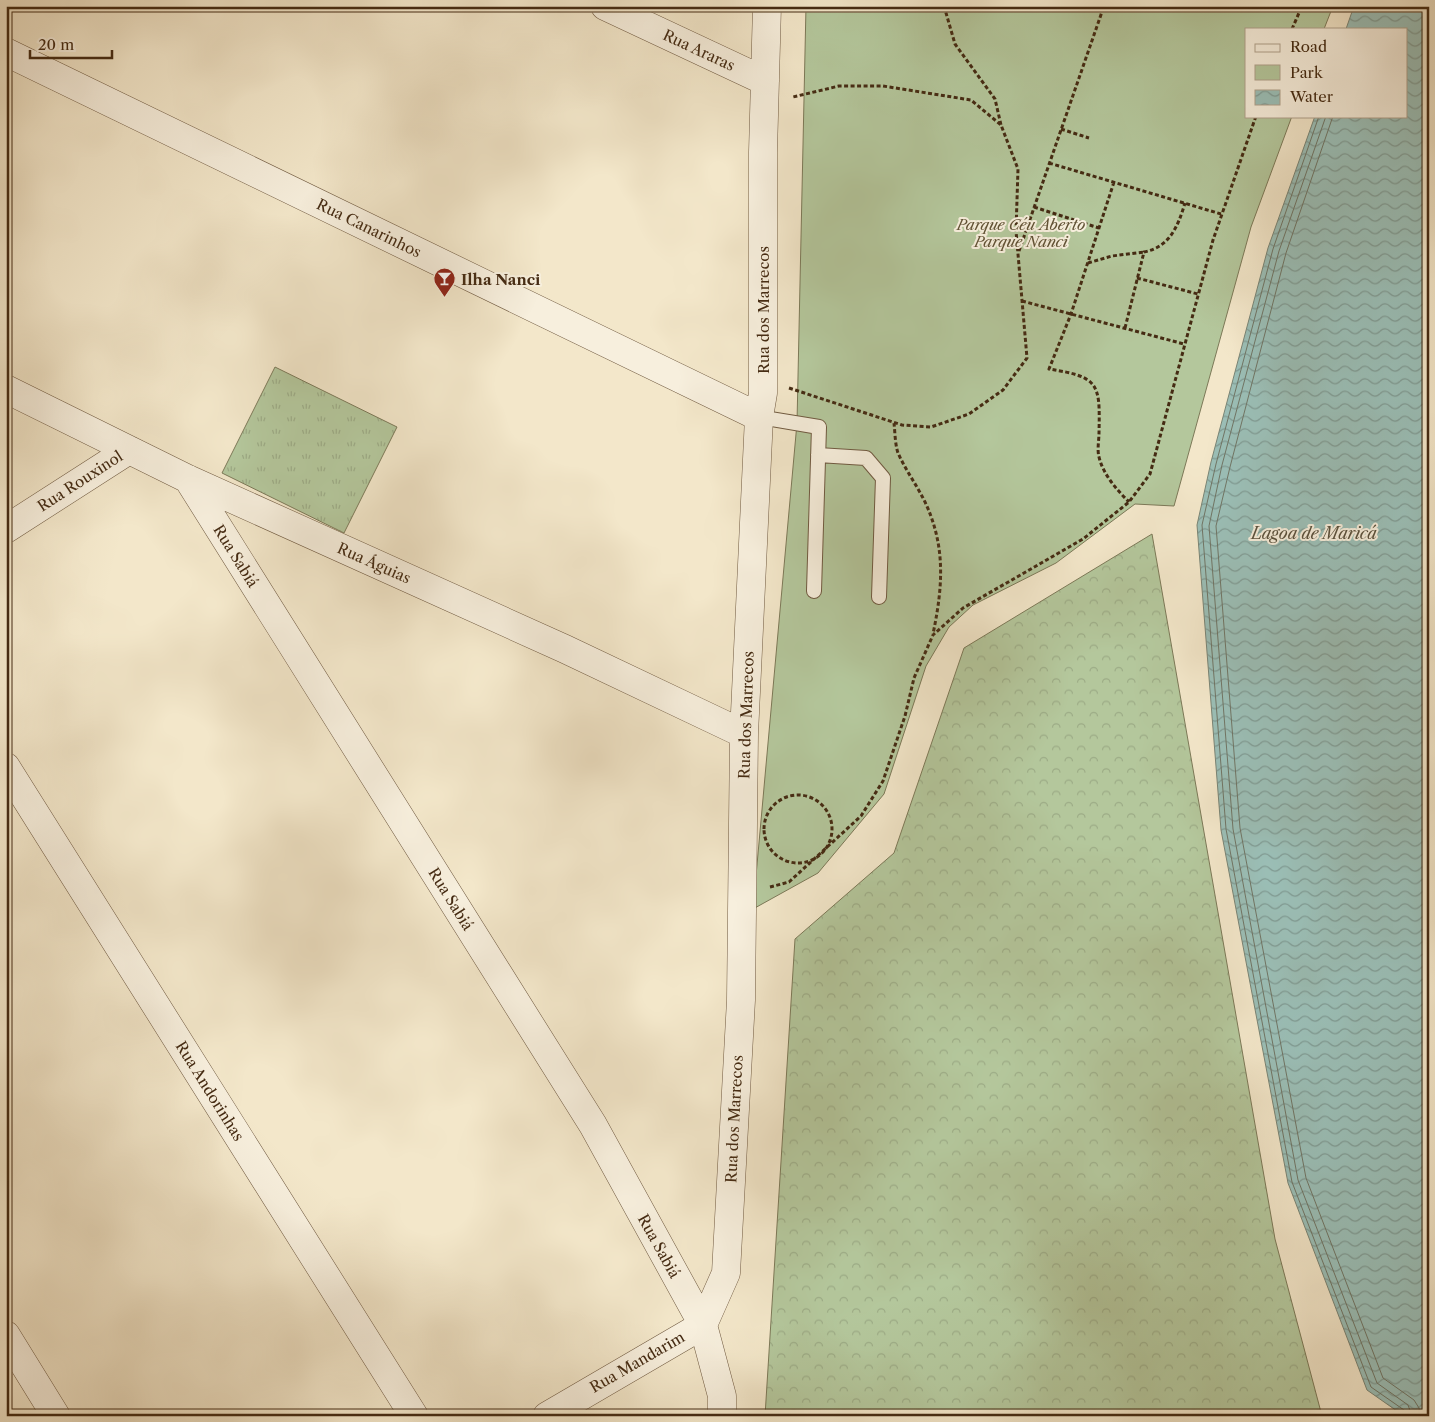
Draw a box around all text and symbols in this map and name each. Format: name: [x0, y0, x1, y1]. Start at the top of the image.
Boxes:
street label: Rua Araras: [660, 25, 738, 75]
scale bar: [30, 28, 112, 60]
legend: [1245, 28, 1408, 118]
text: 20 m: [38, 35, 74, 54]
text: Road: [1290, 37, 1327, 56]
text: Park: [1290, 63, 1324, 82]
text: Water: [1289, 87, 1334, 106]
street label: Rua Canarinhos: [314, 194, 424, 262]
park label: Parque Céu Aberto Parque Nanci: [956, 215, 1085, 251]
street label: Rua dos Marrecos: [754, 246, 773, 374]
bar icon: Ilha Nanci: [433, 267, 457, 298]
place label: Ilha Nanci: [461, 270, 541, 289]
street label: Rua Rouxinol: [34, 446, 127, 516]
street label: Rua Sabiá: [209, 521, 263, 591]
water label: Lagoa de Maricá: [1249, 523, 1377, 543]
street label: Rua Águias: [334, 538, 414, 588]
street label: Rua dos Marrecos: [734, 651, 758, 779]
street label: Rua Sabiá: [424, 864, 478, 934]
street label: Rua Andorinhas: [172, 1038, 248, 1144]
street label: Rua dos Marrecos: [721, 1054, 747, 1184]
street label: Rua Sabiá: [634, 1211, 684, 1281]
street label: Rua Mandarim: [586, 1327, 688, 1397]

